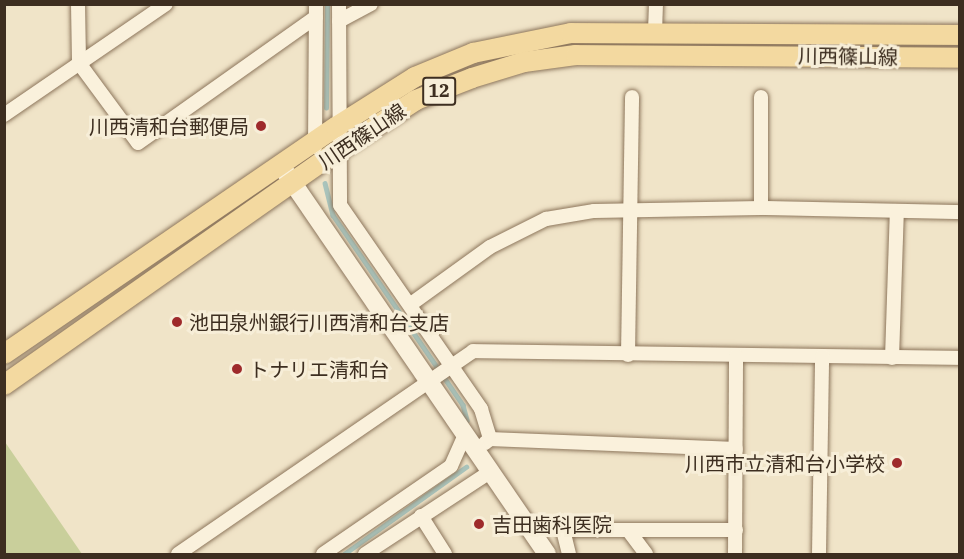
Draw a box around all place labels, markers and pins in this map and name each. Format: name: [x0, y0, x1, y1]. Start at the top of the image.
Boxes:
place label: 川西清和台郵便局: [89, 114, 249, 138]
marker: 川西清和台郵便局: [254, 119, 268, 133]
place label: 池田泉州銀行川西清和台支店: [189, 310, 449, 334]
marker: 池田泉州銀行川西清和台支店: [170, 315, 184, 329]
place label: トナリエ清和台: [249, 357, 389, 381]
marker: トナリエ清和台: [230, 362, 244, 376]
place label: 川西市立清和台小学校: [685, 451, 885, 475]
marker: 川西市立清和台小学校: [890, 456, 904, 470]
place label: 吉田歯科医院: [492, 512, 612, 536]
marker: 吉田歯科医院: [470, 515, 488, 533]

